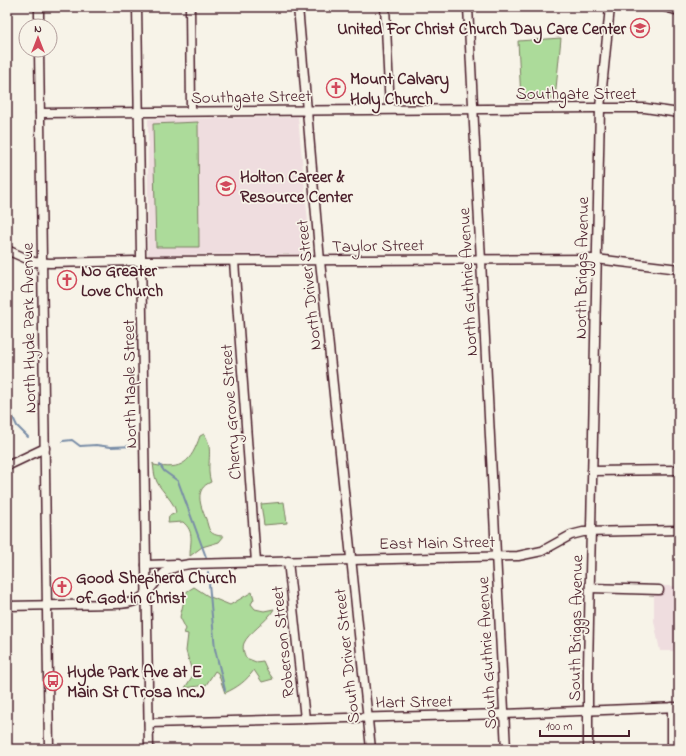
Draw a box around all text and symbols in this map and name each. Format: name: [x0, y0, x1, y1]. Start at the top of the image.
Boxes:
place label: United For Christ Church Day Care Center: [337, 17, 627, 44]
school or university icon: United For Christ Church Day Care Center: [629, 17, 651, 39]
north arrow: [18, 18, 58, 58]
text: N: [34, 21, 42, 37]
place label: Mount Calvary Holy Church: [350, 67, 450, 114]
church icon: Mount Calvary Holy Church: [325, 77, 347, 99]
street label: Southgate Street: [516, 82, 637, 109]
street label: Southgate Street: [191, 84, 312, 113]
place label: Holton Career & Resource Center: [240, 165, 354, 210]
school or university icon: Holton Career & Resource Center: [215, 175, 237, 197]
street label: North Briggs Avenue: [569, 196, 598, 339]
street label: North Guthrie Avenue: [452, 207, 485, 357]
street label: North Driver Street: [290, 218, 329, 352]
street label: Taylor Street: [332, 233, 425, 261]
street label: North Hyde Park Avenue: [16, 242, 44, 414]
place label: No Greater Love Church: [81, 259, 163, 304]
church icon: No Greater Love Church: [56, 269, 78, 291]
street label: North Maple Street: [117, 319, 144, 449]
street label: Cherry Grove Street: [214, 343, 250, 481]
street label: East Main Street: [379, 530, 496, 557]
street label: South Briggs Avenue: [563, 554, 592, 701]
place label: Good Shepherd Church of God in Christ: [76, 566, 236, 611]
church icon: Good Shepherd Church of God in Christ: [51, 576, 73, 598]
street label: South Guthrie Avenue: [471, 576, 504, 730]
street label: Roberson Street: [265, 584, 302, 699]
street label: South Driver Street: [328, 587, 367, 724]
place label: Hyde Park Ave at E Main St (Trosa Inc.): [67, 660, 205, 705]
bus stop icon: Hyde Park Ave at E Main St (Trosa Inc.): [42, 670, 64, 692]
street label: Hart Street: [375, 689, 453, 716]
scale bar: [540, 712, 629, 738]
text: 100 m: [546, 718, 573, 736]

